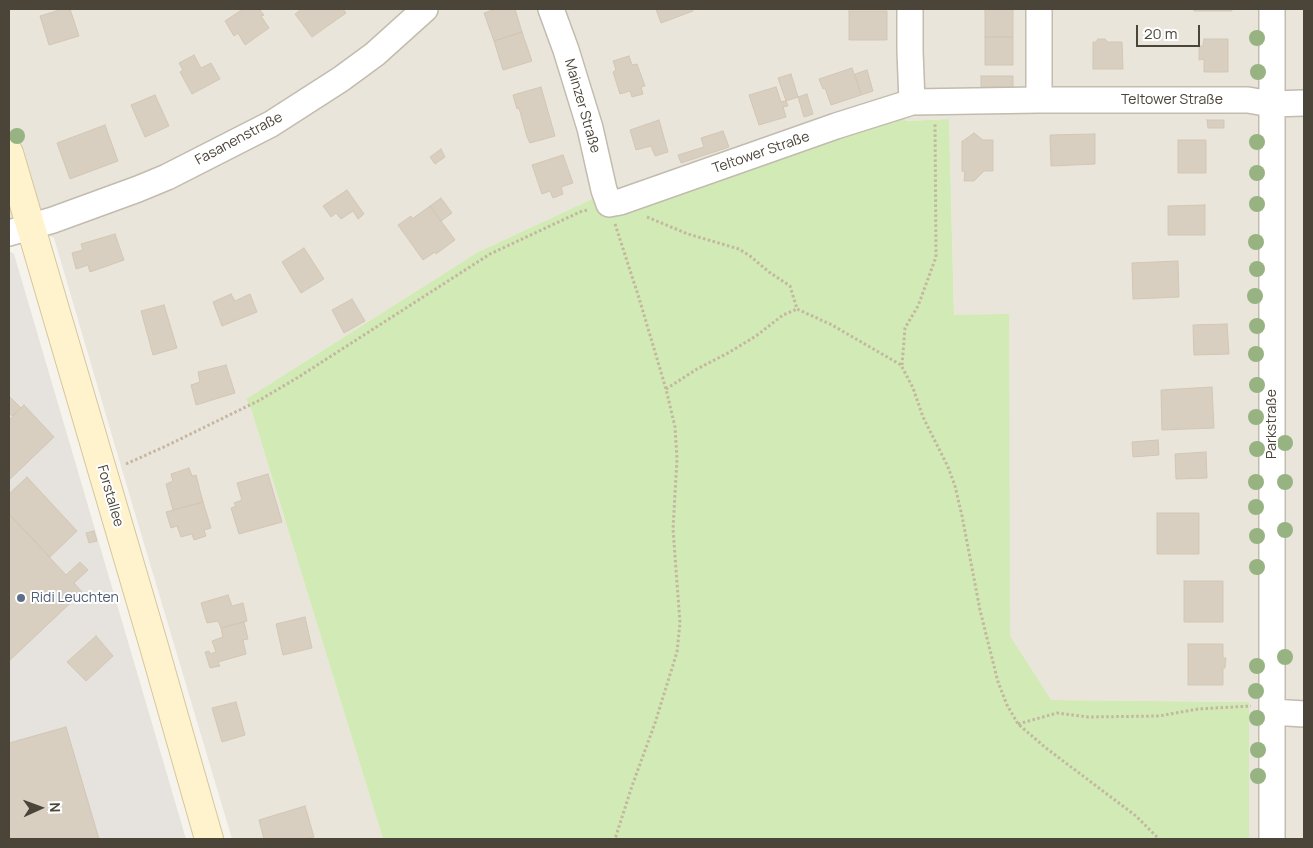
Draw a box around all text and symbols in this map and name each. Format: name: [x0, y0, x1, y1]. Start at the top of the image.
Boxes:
scale bar: [1138, 15, 1202, 47]
text: 20 m: [1144, 23, 1177, 44]
street label: Mainzer Straße: [561, 57, 603, 155]
street label: Teltower Straße: [1121, 92, 1223, 108]
street label: Fasanenstraße: [193, 109, 285, 169]
street label: Teltower Straße: [710, 128, 812, 178]
street label: Parkstraße: [1264, 389, 1280, 459]
street label: Forstallee: [93, 463, 127, 529]
place label: Ridi Leuchten: [31, 590, 119, 606]
marker: Ridi Leuchten: [15, 592, 27, 604]
north arrow: [15, 783, 65, 833]
text: N: [46, 802, 65, 813]

